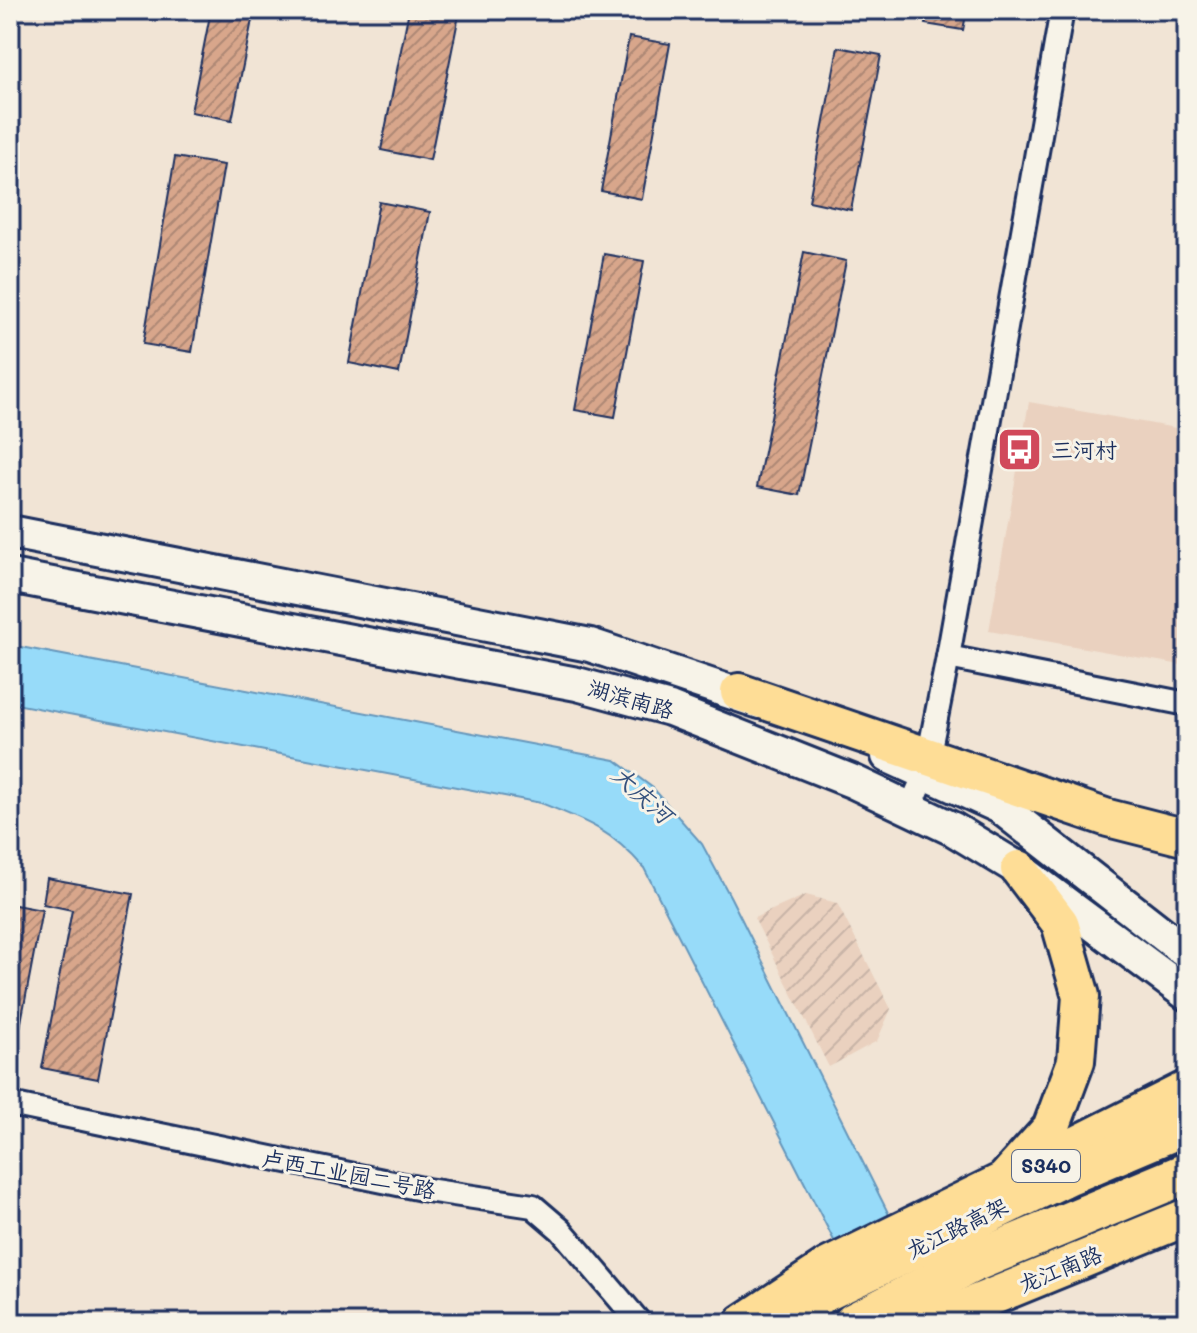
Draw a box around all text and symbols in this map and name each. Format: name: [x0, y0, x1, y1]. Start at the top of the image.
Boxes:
bus stop icon: 三河村: [996, 426, 1044, 474]
place label: 三河村: [1051, 435, 1117, 464]
street label: 湖滨南路: [585, 672, 677, 725]
water label: 大庆河: [606, 758, 683, 832]
street label: 卢西工业园二号路: [260, 1142, 438, 1205]
road number: S340: [1012, 1150, 1080, 1182]
street label: 龙江路高架: [901, 1190, 1013, 1265]
street label: 龙江南路: [1014, 1239, 1106, 1298]

